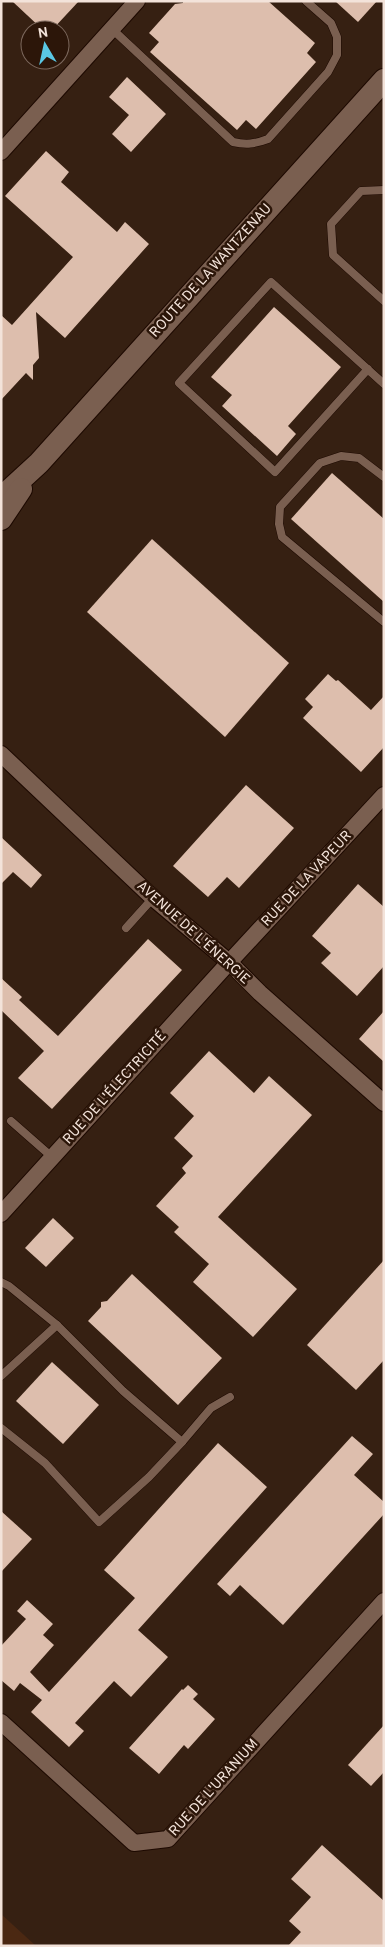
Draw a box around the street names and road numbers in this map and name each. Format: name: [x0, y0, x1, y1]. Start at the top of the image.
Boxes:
street label: ROUTE DE LA WANTZENAU: [146, 201, 276, 341]
street label: RUE DE LA VAPEUR: [258, 828, 356, 930]
street label: AVENUE DE L'ÉNERGIE: [133, 877, 254, 988]
street label: RUE DE L'ÉLECTRICITÉ: [59, 1027, 170, 1148]
street label: RUE DE L'URANIUM: [166, 1736, 262, 1840]

